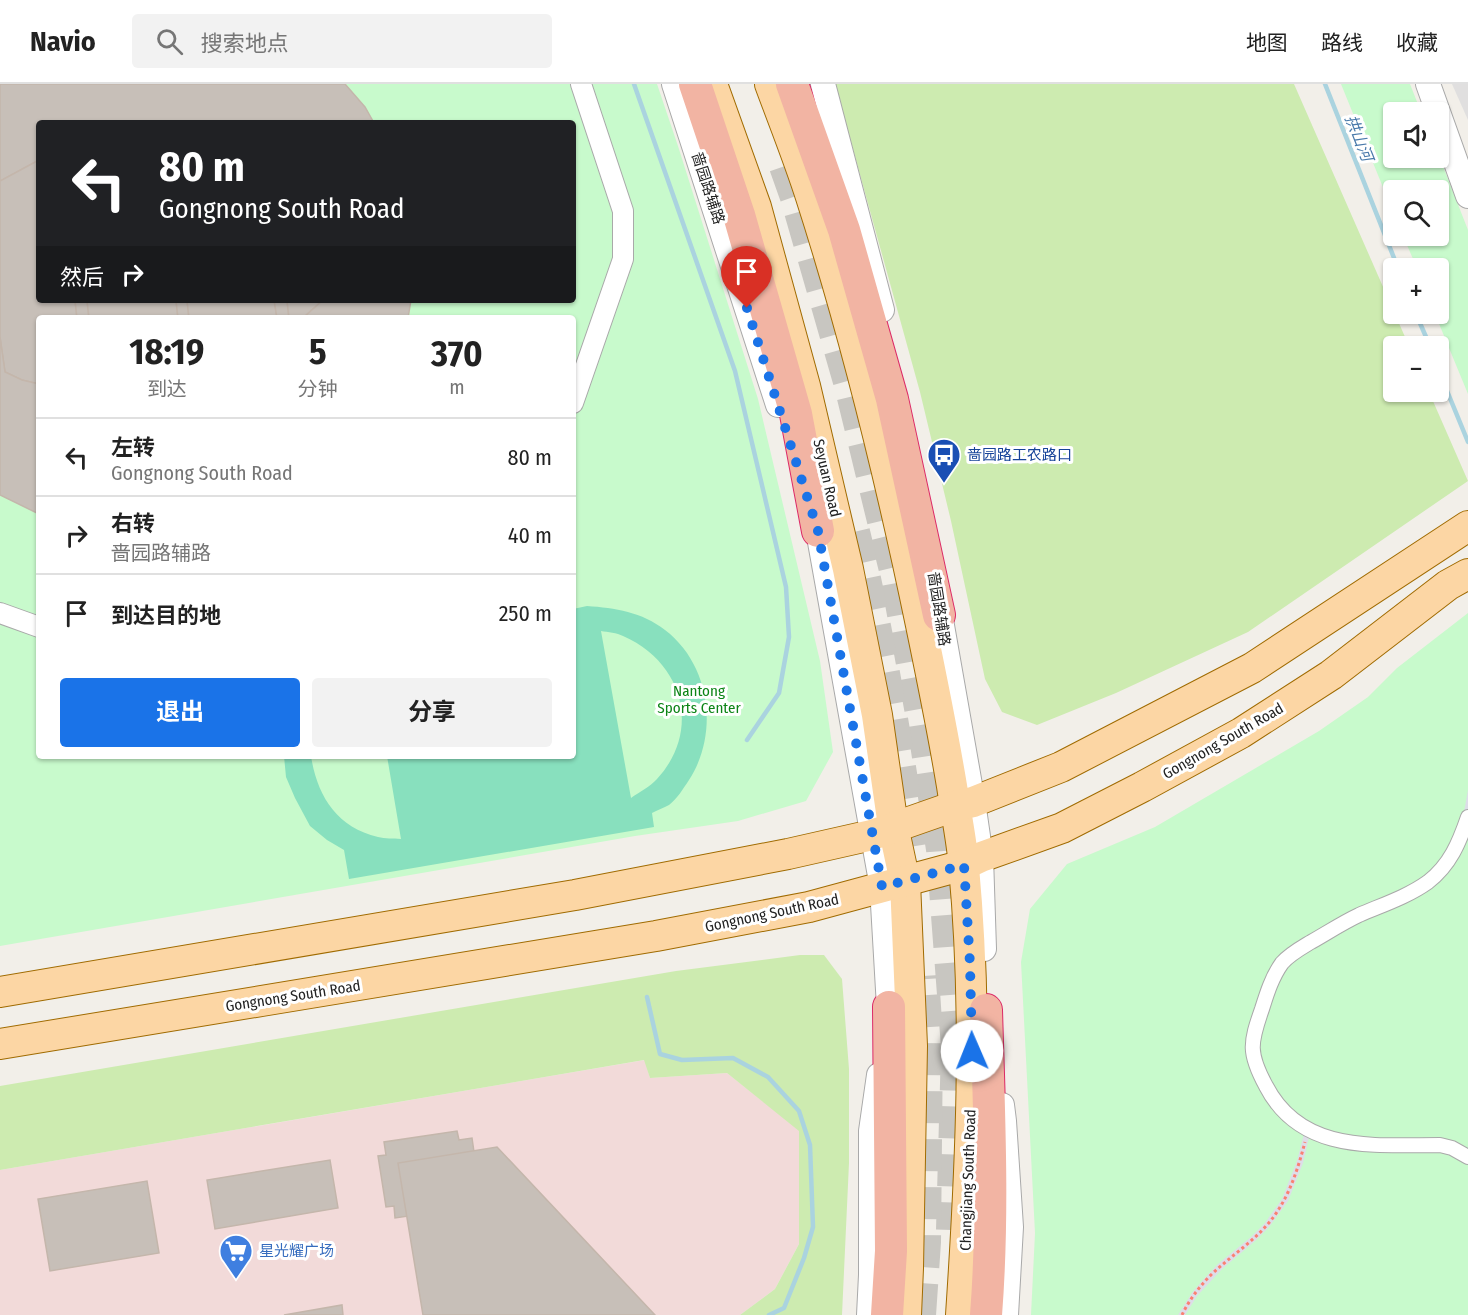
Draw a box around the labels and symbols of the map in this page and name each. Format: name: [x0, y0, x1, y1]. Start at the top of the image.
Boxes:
water label: 拱山河: [1341, 112, 1378, 167]
street label: 啬园路辅路: [688, 150, 728, 226]
pin: [721, 246, 772, 308]
street label: Seyuan Road: [809, 437, 845, 519]
bus stop icon: 啬园路工农路口: [926, 437, 962, 484]
place label: 啬园路工农路口: [967, 446, 1072, 464]
street label: 啬园路辅路: [924, 571, 954, 647]
park label: Nantong Sports Center: [657, 682, 741, 717]
street label: Gongnong South Road: [1159, 699, 1287, 783]
street label: Gongnong South Road: [703, 890, 841, 936]
street label: Gongnong South Road: [224, 976, 362, 1016]
position arrow: [940, 1019, 1004, 1083]
street label: Changjiang South Road: [957, 1109, 979, 1251]
supermarket icon: 星光耀广场: [218, 1233, 254, 1280]
place label: 星光耀广场: [259, 1242, 334, 1260]

